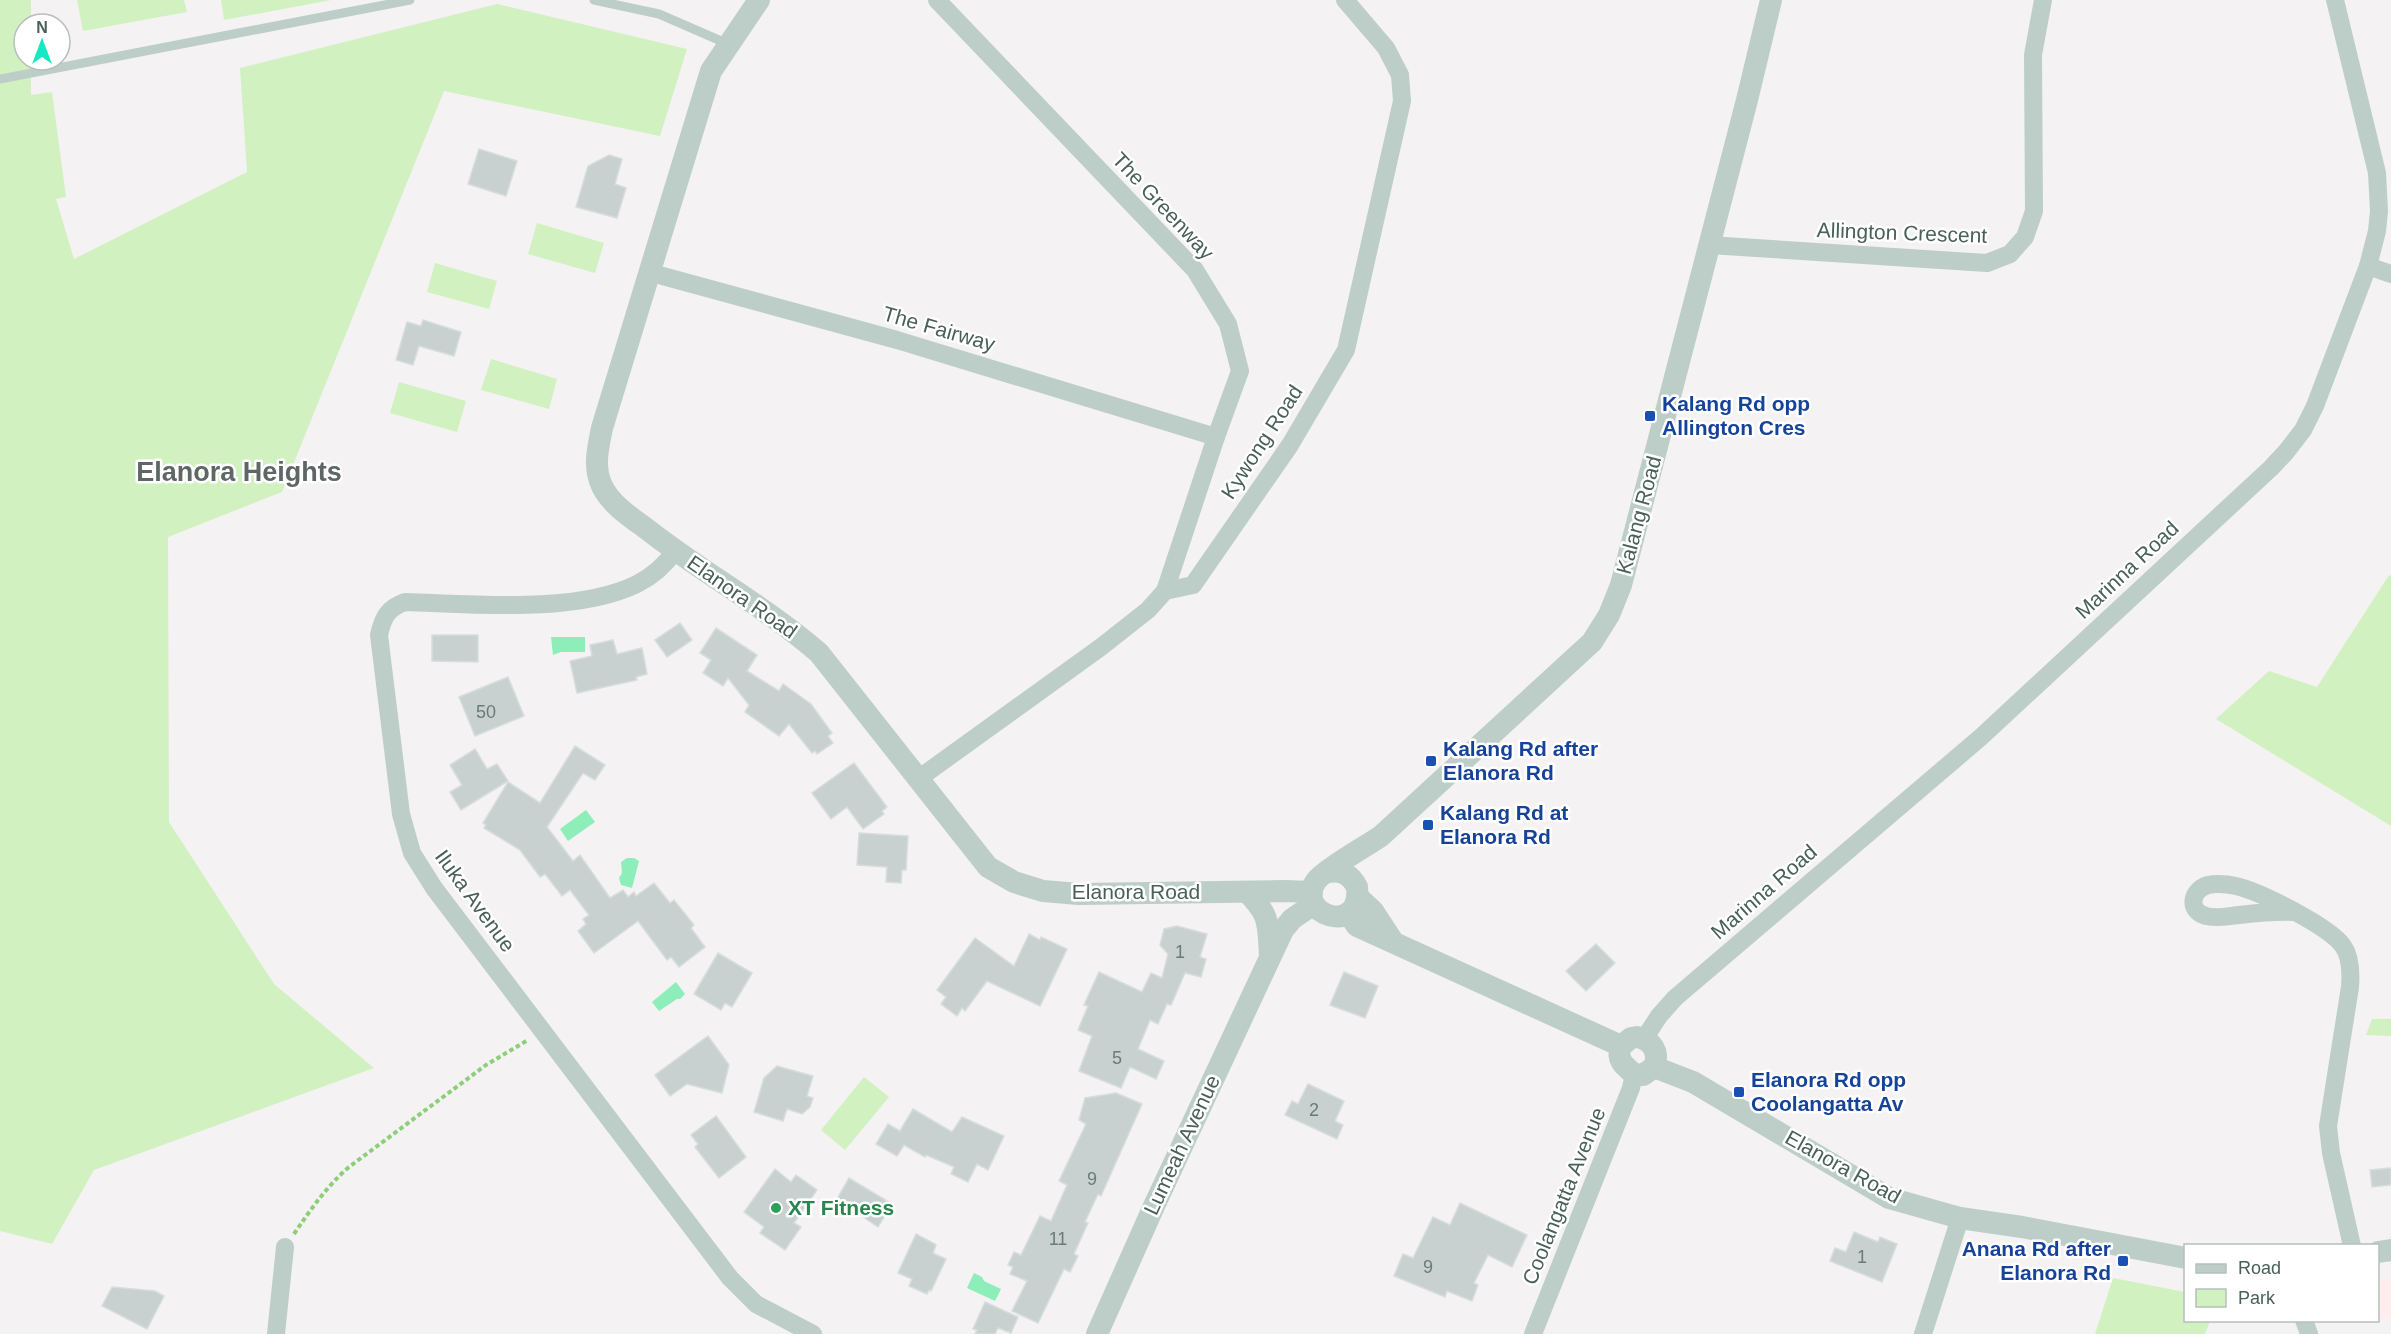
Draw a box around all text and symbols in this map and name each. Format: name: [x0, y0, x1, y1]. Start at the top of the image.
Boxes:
north arrow: [12, 12, 72, 72]
text: N: [36, 19, 48, 36]
street label: The Greenway: [1108, 147, 1219, 264]
street label: Allington Crescent: [1816, 218, 1988, 247]
street label: The Fairway: [880, 302, 998, 356]
street label: Kywong Road: [1216, 381, 1307, 503]
place label: Kalang Rd opp Allington Cres: [1662, 392, 1810, 439]
marker: Kalang Rd opp Allington Cres: [1643, 409, 1657, 423]
street label: Kalang Road: [1612, 453, 1665, 576]
district label: Elanora Heights: [136, 457, 342, 487]
street label: Marinna Road: [2071, 516, 2183, 623]
street label: Elanora Road: [683, 550, 801, 643]
house number: 50: [476, 702, 496, 722]
place label: Kalang Rd after Elanora Rd: [1443, 737, 1598, 784]
marker: Kalang Rd after Elanora Rd: [1424, 754, 1438, 768]
place label: Kalang Rd at Elanora Rd: [1440, 801, 1568, 848]
marker: Kalang Rd at Elanora Rd: [1421, 818, 1435, 832]
street label: Marinna Road: [1706, 840, 1821, 944]
street label: Iluka Avenue: [431, 845, 520, 956]
street label: Elanora Road: [1072, 880, 1200, 903]
house number: 1: [1175, 942, 1185, 962]
house number: 5: [1112, 1048, 1122, 1068]
place label: Elanora Rd opp Coolangatta Av: [1751, 1068, 1906, 1115]
street label: Lumeah Avenue: [1139, 1071, 1224, 1218]
marker: Elanora Rd opp Coolangatta Av: [1732, 1085, 1746, 1099]
house number: 2: [1309, 1100, 1319, 1120]
street label: Coolangatta Avenue: [1518, 1104, 1610, 1288]
street label: Elanora Road: [1782, 1125, 1905, 1208]
house number: 9: [1087, 1169, 1097, 1189]
place label: XT Fitness: [788, 1196, 894, 1219]
marker: XT Fitness: [769, 1201, 783, 1215]
house number: 11: [1049, 1229, 1067, 1249]
place label: Anana Rd after Elanora Rd: [1962, 1237, 2111, 1284]
legend: [2184, 1244, 2379, 1322]
house number: 1: [1857, 1247, 1867, 1267]
marker: Anana Rd after Elanora Rd: [2116, 1254, 2130, 1268]
house number: 9: [1423, 1257, 1433, 1277]
text: Road: [2238, 1258, 2281, 1278]
text: Park: [2238, 1288, 2276, 1308]

